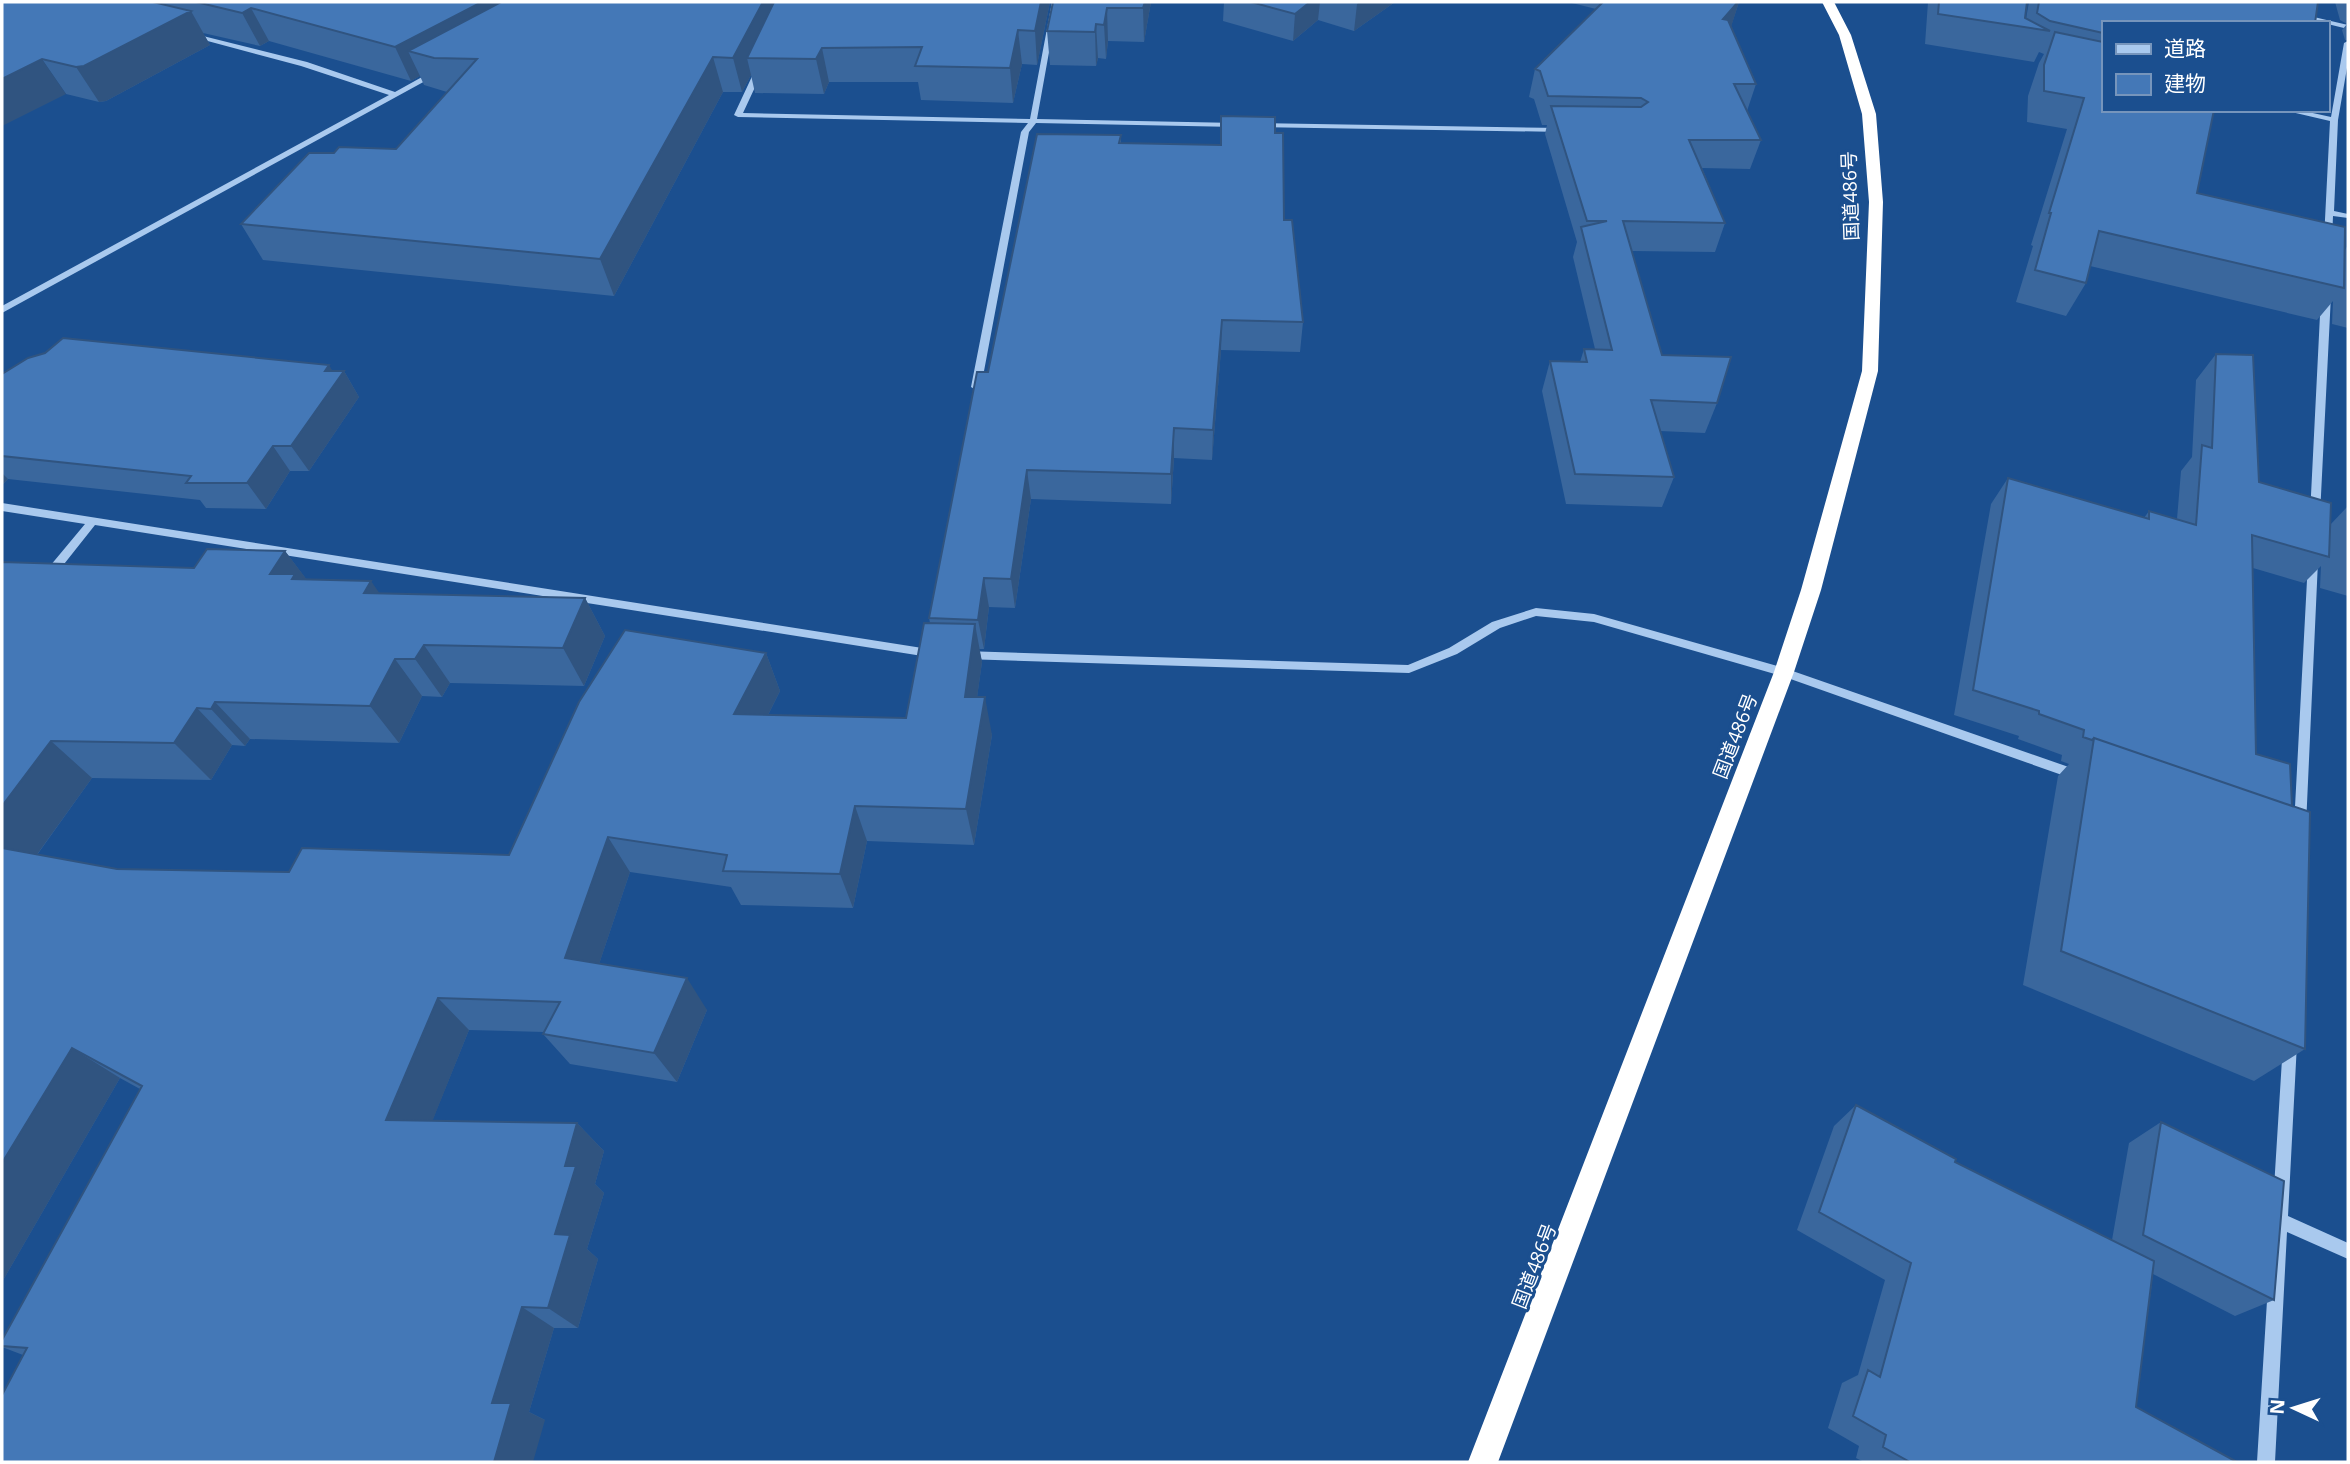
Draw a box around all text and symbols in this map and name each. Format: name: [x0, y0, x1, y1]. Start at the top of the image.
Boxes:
legend: [2102, 21, 2329, 112]
text: 道路: [2164, 34, 2206, 62]
text: 建物: [2164, 69, 2206, 97]
street label: 国道486号: [1835, 151, 1865, 241]
street label: 国道486号: [1707, 690, 1763, 782]
street label: 国道486号: [1506, 1220, 1562, 1312]
north arrow: [2259, 1373, 2329, 1443]
text: N: [2264, 1398, 2291, 1415]

